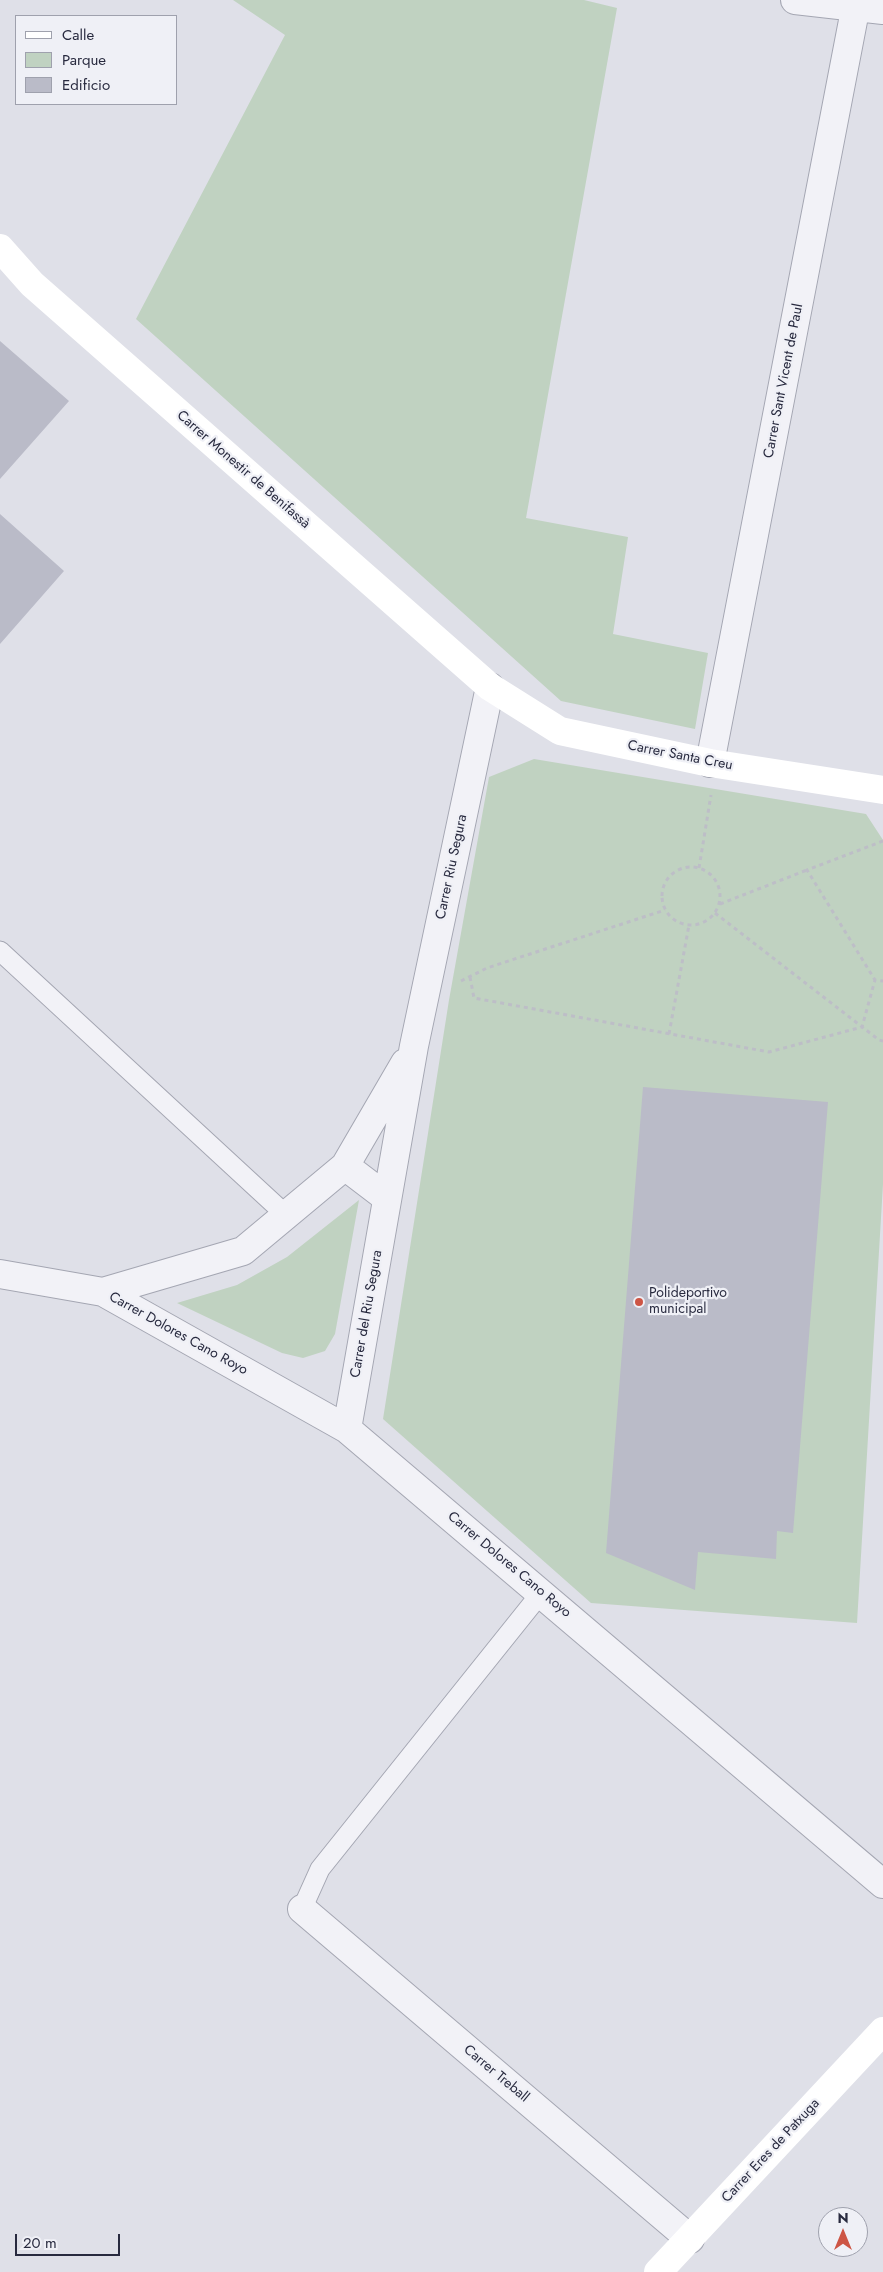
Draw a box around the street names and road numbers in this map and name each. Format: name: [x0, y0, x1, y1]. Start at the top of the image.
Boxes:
street label: Carrer Sant Vicent de Paul: [761, 302, 807, 460]
street label: Carrer Monestir de Benifassà: [173, 407, 313, 533]
street label: Carrer Santa Creu: [626, 738, 734, 774]
street label: Carrer Riu Segura: [433, 813, 471, 921]
street label: Carrer del Riu Segura: [347, 1249, 387, 1379]
street label: Carrer Dolores Cano Royo: [106, 1289, 250, 1379]
street label: Carrer Dolores Cano Royo: [444, 1508, 574, 1622]
street label: Carrer Treball: [460, 2042, 532, 2106]
street label: Carrer Eres de Patxuga: [719, 2096, 823, 2206]

